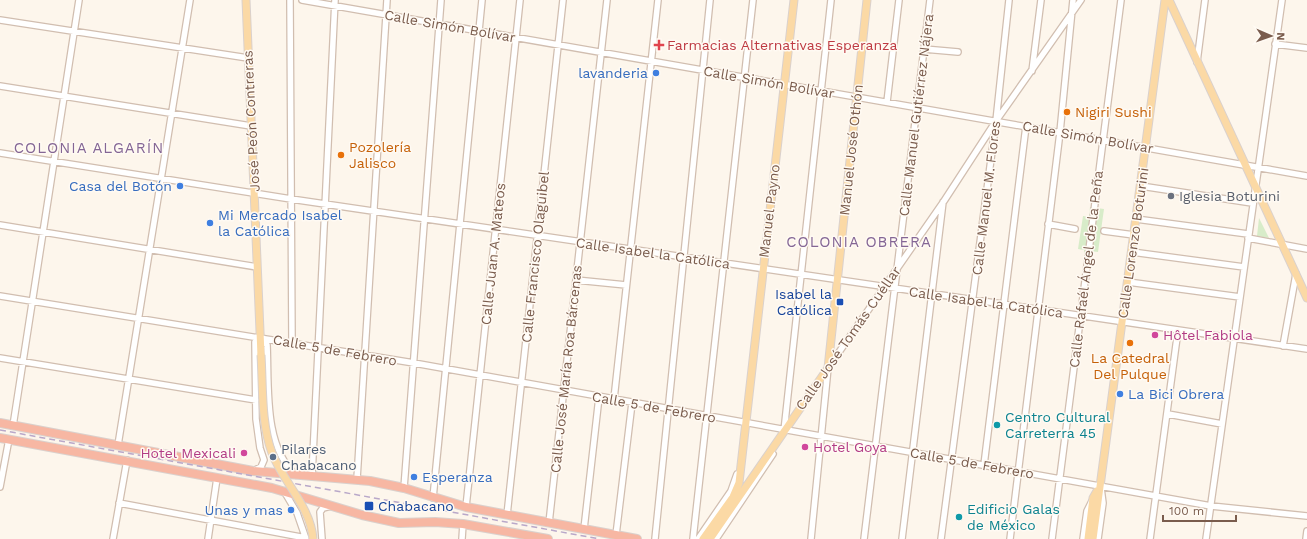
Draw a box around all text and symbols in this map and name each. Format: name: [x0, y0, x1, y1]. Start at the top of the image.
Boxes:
street label: Calle Simón Bolívar: [383, 7, 517, 45]
street label: Calle Manuel Gutiérrez Nájera: [896, 13, 936, 217]
north arrow: [1251, 16, 1291, 56]
text: N: [1274, 32, 1287, 41]
place label: Farmacias Alternativas Esperanza: [667, 37, 898, 53]
marker: Farmacias Alternativas Esperanza: [654, 40, 664, 50]
street label: José Peón Contreras: [239, 50, 263, 192]
street label: Calle Simón Bolívar: [702, 63, 836, 101]
place label: lavanderia: [578, 65, 648, 81]
marker: lavanderia: [651, 68, 661, 78]
street label: Manuel José Othón: [836, 84, 866, 216]
place label: Nigiri Sushi: [1075, 104, 1152, 120]
marker: Nigiri Sushi: [1062, 107, 1072, 117]
street label: Calle Simón Bolívar: [1021, 118, 1155, 156]
street label: Calle Manuel M. Flores: [969, 120, 1003, 276]
district label: COLONIA ALGARÍN: [14, 139, 164, 157]
place label: Pozolería Jalisco: [349, 139, 411, 171]
marker: Pozolería Jalisco: [336, 150, 346, 160]
street label: Manuel Payno: [755, 163, 783, 259]
street label: Calle Lorenzo Boturini: [1114, 167, 1152, 319]
street label: Calle Rafaél Ángel de la Peña: [1066, 169, 1106, 369]
street label: Calle Francisco Olaguibel: [518, 170, 552, 344]
place label: Casa del Botón: [69, 178, 172, 194]
marker: Casa del Botón: [175, 181, 185, 191]
street label: Calle Juan A. Mateos: [478, 182, 508, 326]
place label: Iglesia Boturini: [1179, 188, 1280, 204]
marker: Iglesia Boturini: [1166, 191, 1176, 201]
place label: Mi Mercado Isabel la Católica: [218, 207, 343, 239]
marker: Mi Mercado Isabel la Católica: [205, 218, 215, 228]
district label: COLONIA OBRERA: [786, 233, 932, 251]
street label: Calle Isabel la Católica: [575, 234, 731, 272]
street label: Calle José Tomás Cuéllar: [792, 263, 904, 413]
street label: Calle José María Roa Bárcenas: [547, 264, 585, 474]
street label: Calle Isabel la Católica: [908, 283, 1064, 321]
place label: Isabel la Católica: [775, 286, 832, 318]
marker: Isabel la Católica: [835, 297, 845, 307]
place label: Hôtel Fabiola: [1163, 327, 1253, 343]
marker: Hôtel Fabiola: [1150, 330, 1160, 340]
street label: Calle 5 de Febrero: [272, 331, 398, 369]
marker: La Catedral Del Pulque: [1125, 338, 1135, 348]
place label: La Catedral Del Pulque: [1091, 350, 1170, 382]
place label: La Bici Obrera: [1128, 386, 1224, 402]
street label: Calle 5 de Febrero: [591, 388, 717, 426]
marker: La Bici Obrera: [1115, 389, 1125, 399]
place label: Centro Cultural Carreterra 45: [1005, 409, 1111, 441]
marker: Centro Cultural Carreterra 45: [992, 420, 1002, 430]
place label: Hotel Goya: [813, 439, 887, 455]
place label: Pilares Chabacano: [281, 441, 357, 473]
marker: Hotel Goya: [800, 442, 810, 452]
street label: Calle 5 de Febrero: [909, 444, 1035, 482]
place label: Hotel Mexicali: [140, 445, 236, 461]
marker: Hotel Mexicali: [239, 448, 249, 458]
marker: Pilares Chabacano: [268, 452, 278, 462]
place label: Esperanza: [422, 469, 493, 485]
marker: Esperanza: [409, 472, 419, 482]
scale bar: [1163, 497, 1236, 523]
place label: Chabacano: [378, 498, 454, 514]
marker: Chabacano: [363, 500, 375, 512]
place label: Edificio Galas de México: [967, 501, 1060, 533]
place label: Unas y mas: [204, 502, 283, 518]
text: 100 m: [1169, 504, 1204, 518]
marker: Unas y mas: [286, 505, 296, 515]
marker: Edificio Galas de México: [954, 512, 964, 522]

